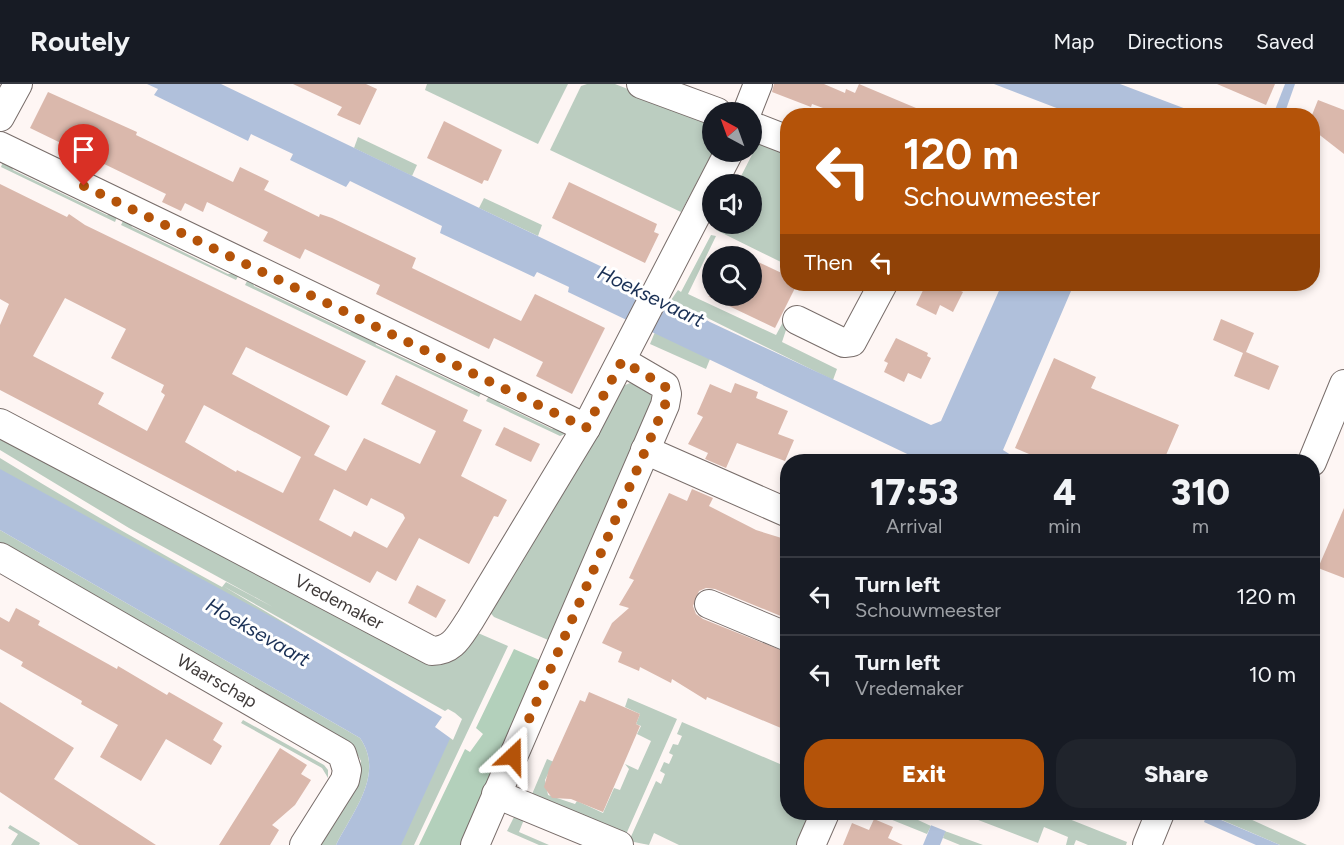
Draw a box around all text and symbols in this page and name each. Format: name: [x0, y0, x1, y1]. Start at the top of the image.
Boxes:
text: Routely: [30, 24, 130, 58]
text: Map: [1053, 29, 1094, 54]
text: Directions: [1127, 29, 1223, 54]
text: Saved: [1256, 29, 1314, 54]
north arrow: [702, 102, 762, 162]
map controls: [702, 102, 762, 306]
pin: [58, 124, 109, 186]
text: 120 m: [903, 129, 1019, 180]
icon: left: [804, 132, 882, 210]
icon: arrive: [67, 133, 100, 166]
button: sound: [702, 174, 762, 234]
text: Schouwmeester: [903, 180, 1100, 213]
button: search: [702, 246, 762, 306]
icon: left: [865, 246, 898, 279]
text: Then: [804, 249, 853, 276]
water label: Hoeksevaart: [594, 260, 709, 332]
text: 17:53: [870, 471, 958, 514]
text: 4: [1053, 471, 1076, 514]
text: 310: [1171, 471, 1230, 514]
text: Arrival: [886, 514, 942, 538]
text: min: [1048, 514, 1081, 538]
text: m: [1192, 514, 1209, 538]
street label: Vredemaker: [291, 569, 387, 635]
text: Turn left: [855, 571, 941, 598]
icon: left: [804, 580, 837, 613]
text: 120 m: [1236, 583, 1296, 610]
water label: Hoeksevaart: [202, 593, 314, 671]
text: Schouwmeester: [855, 598, 1001, 622]
street label: Waarschap: [173, 649, 261, 713]
text: Turn left: [855, 649, 941, 676]
icon: left: [804, 658, 837, 691]
text: 10 m: [1249, 661, 1296, 688]
text: Vredemaker: [855, 676, 963, 700]
position arrow: [481, 724, 545, 788]
button: Exit: [804, 739, 1044, 808]
button: Share: [1056, 739, 1296, 808]

